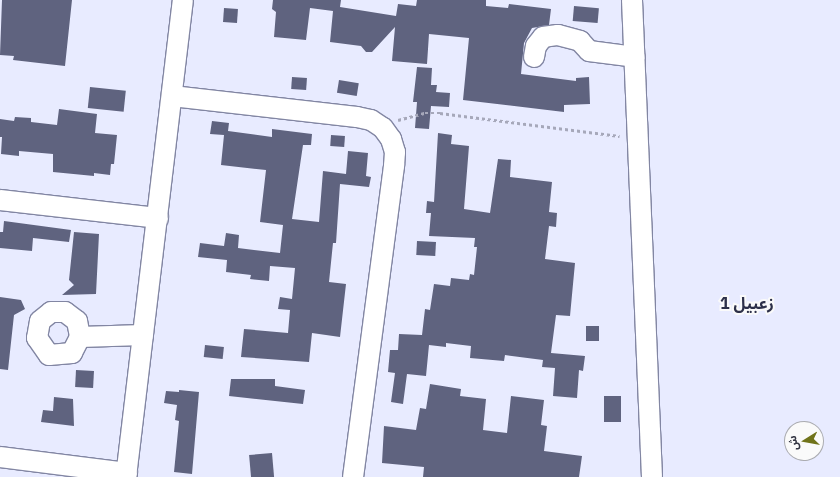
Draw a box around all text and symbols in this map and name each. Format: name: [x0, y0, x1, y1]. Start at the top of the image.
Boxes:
district label: زعبيل 1: [720, 293, 774, 313]
north arrow: [784, 421, 824, 461]
text: ش: [785, 434, 802, 452]

